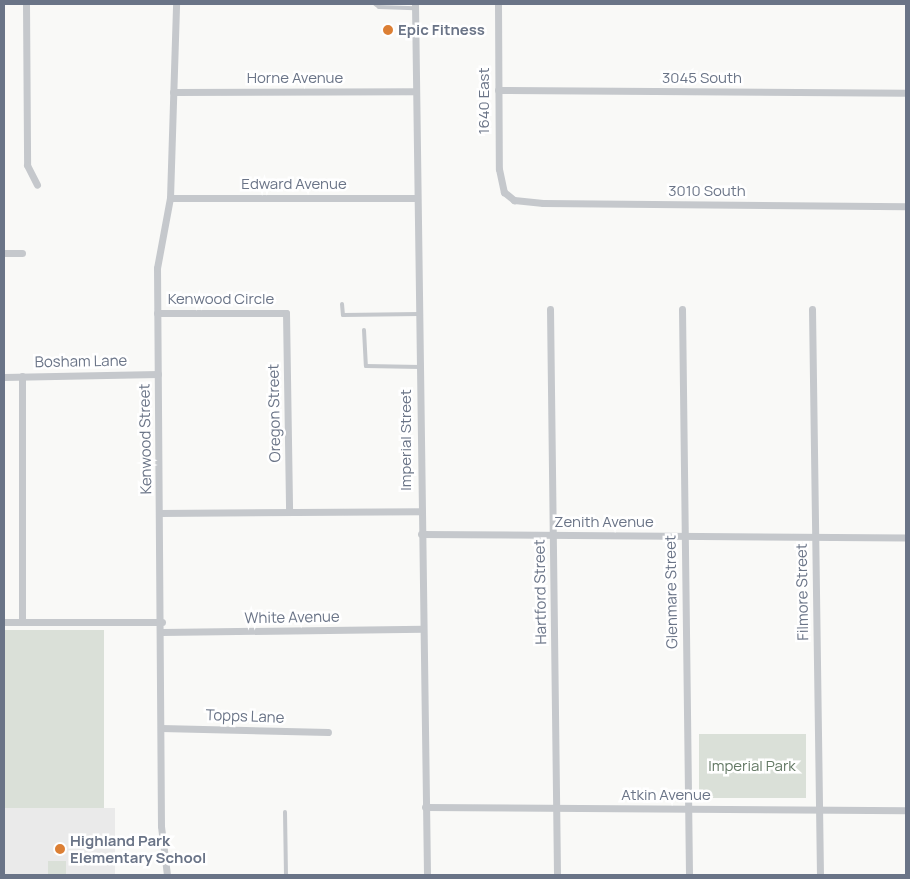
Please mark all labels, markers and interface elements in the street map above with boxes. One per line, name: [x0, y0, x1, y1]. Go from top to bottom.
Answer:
place label: Epic Fitness: [398, 21, 485, 39]
marker: Epic Fitness: [382, 24, 394, 36]
street label: 1640 East: [475, 68, 493, 134]
street label: Horne Avenue: [247, 69, 343, 87]
street label: 3045 South: [662, 69, 742, 87]
street label: Edward Avenue: [241, 175, 347, 193]
street label: 3010 South: [668, 182, 746, 200]
street label: Kenwood Circle: [168, 290, 274, 308]
street label: Bosham Lane: [35, 351, 127, 371]
street label: Oregon Street: [264, 364, 284, 462]
street label: Kenwood Street: [135, 384, 155, 494]
street label: Imperial Street: [397, 389, 415, 491]
street label: Zenith Avenue: [554, 513, 654, 531]
street label: Glenmare Street: [661, 535, 681, 649]
street label: Hartford Street: [530, 539, 550, 645]
street label: Filmore Street: [792, 543, 812, 641]
street label: White Avenue: [244, 607, 340, 627]
street label: Topps Lane: [205, 706, 285, 726]
park label: Imperial Park: [708, 757, 796, 775]
street label: Atkin Avenue: [621, 786, 711, 804]
place label: Highland Park Elementary School: [70, 831, 206, 866]
marker: Highland Park Elementary School: [54, 843, 66, 855]

